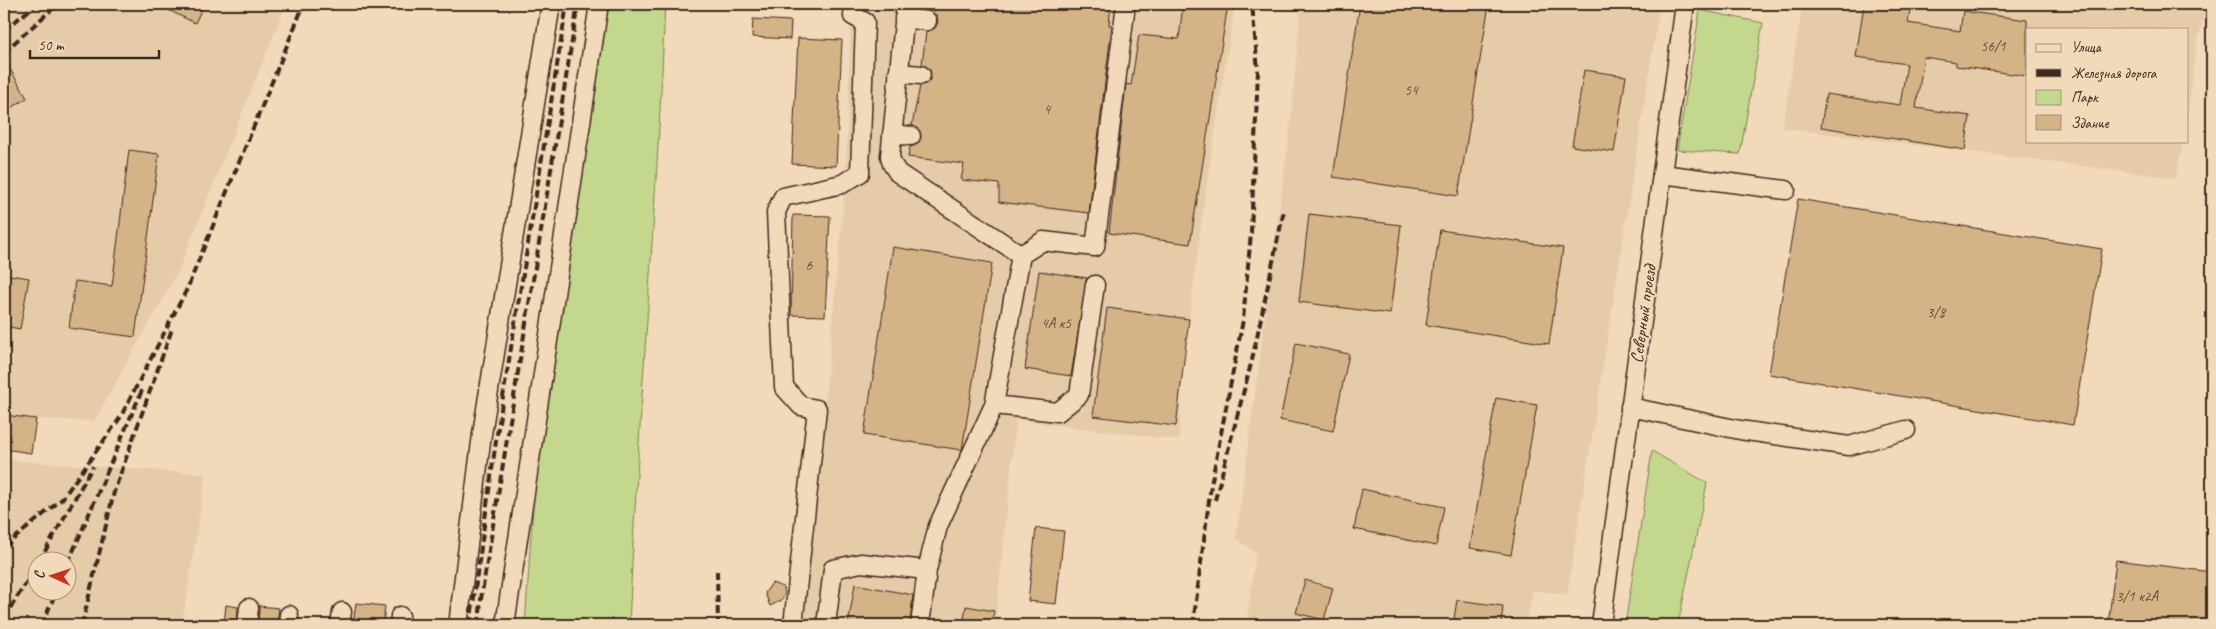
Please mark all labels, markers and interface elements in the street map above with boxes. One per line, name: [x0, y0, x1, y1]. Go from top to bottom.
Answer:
scale bar: [30, 28, 159, 60]
legend: [2026, 28, 2188, 142]
text: 50 m: [38, 36, 65, 55]
house number: 56/1: [1980, 37, 2007, 56]
text: Улица: [2071, 38, 2102, 57]
text: Железная дорога: [2071, 64, 2158, 83]
house number: 54: [1404, 81, 1419, 100]
text: Парк: [2071, 88, 2099, 107]
house number: 4: [1044, 100, 1052, 119]
text: Здание: [2071, 114, 2110, 133]
house number: 6: [806, 256, 814, 275]
street label: Северный проезд: [1625, 262, 1661, 364]
house number: 3/8: [1927, 303, 1946, 322]
house number: 4А к5: [1041, 314, 1072, 333]
north arrow: [28, 552, 78, 602]
text: С: [31, 569, 48, 579]
house number: 3/1 к2А: [2116, 587, 2159, 606]

